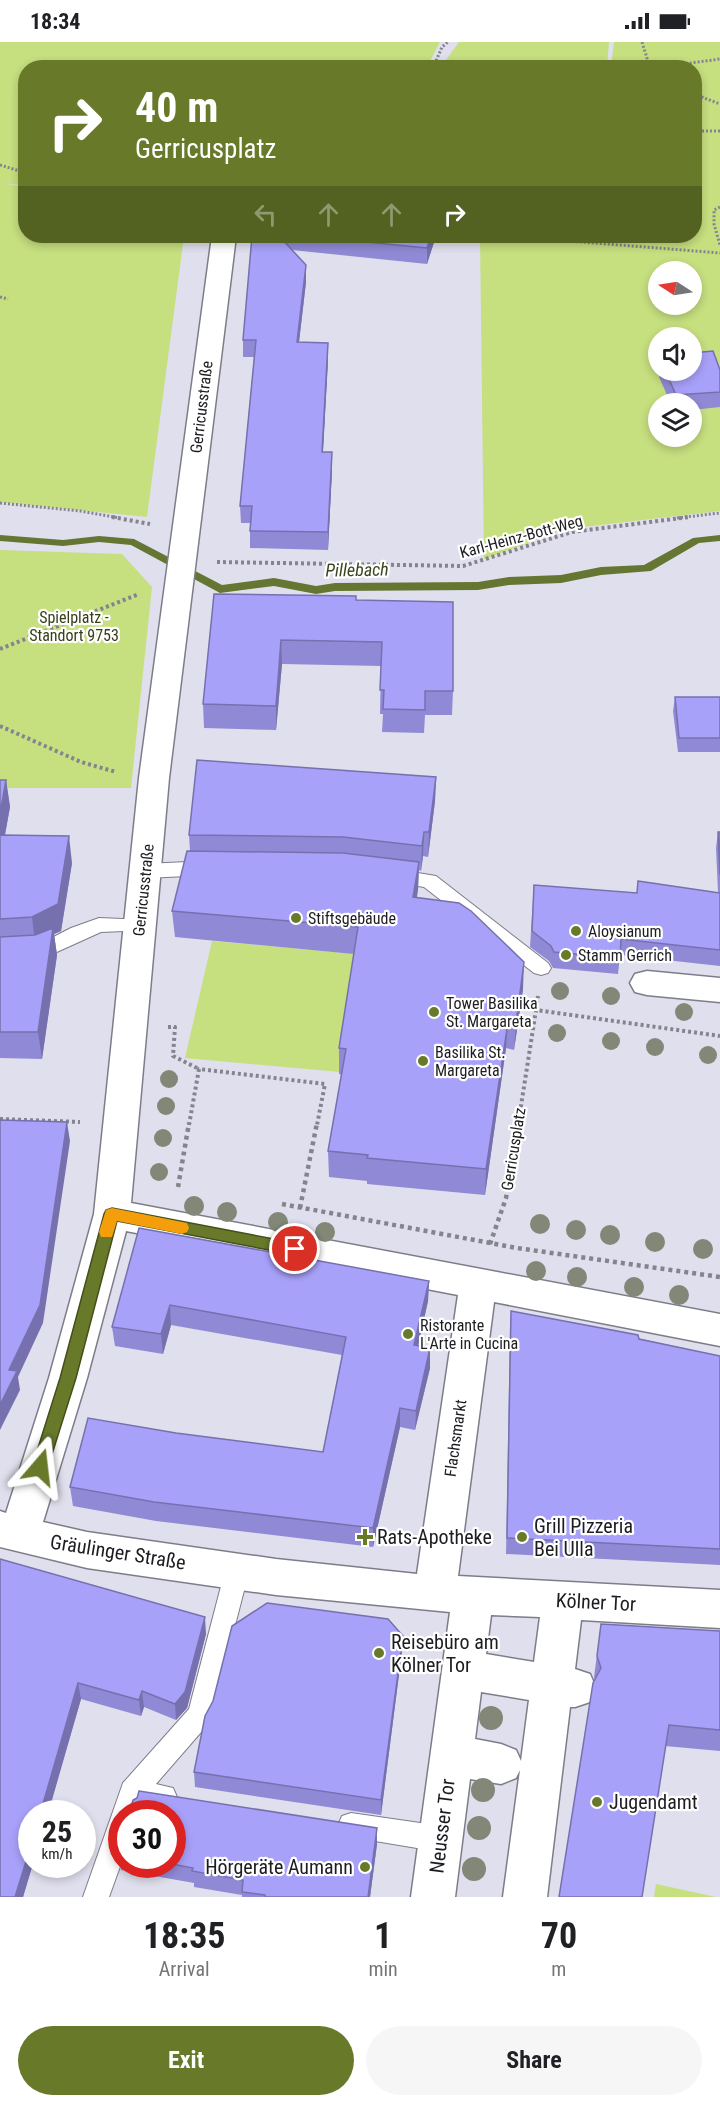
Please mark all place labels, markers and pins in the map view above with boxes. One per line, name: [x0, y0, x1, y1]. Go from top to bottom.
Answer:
place label: Stiftsgebäude: [308, 909, 396, 928]
marker: Stiftsgebäude: [289, 911, 303, 925]
place label: Aloysianum: [588, 922, 662, 941]
marker: Aloysianum: [569, 924, 583, 938]
place label: Stamm Gerrich: [578, 946, 672, 965]
marker: Stamm Gerrich: [559, 948, 573, 962]
place label: Tower Basilika St. Margareta: [446, 994, 538, 1031]
marker: Tower Basilika St. Margareta: [427, 1005, 441, 1019]
place label: Basilika St. Margareta: [435, 1043, 506, 1080]
marker: Basilika St. Margareta: [416, 1054, 430, 1068]
pin: [269, 1223, 320, 1274]
place label: Ristorante L'Arte in Cucina: [420, 1316, 518, 1353]
marker: Ristorante L'Arte in Cucina: [401, 1327, 415, 1341]
place label: Grill Pizzeria Bei Ulla: [534, 1514, 633, 1561]
place label: Rats-Apotheke: [377, 1525, 492, 1549]
marker: Rats-Apotheke: [358, 1530, 372, 1544]
marker: Grill Pizzeria Bei Ulla: [515, 1530, 529, 1544]
place label: Reisebüro am Kölner Tor: [391, 1630, 499, 1677]
marker: Reisebüro am Kölner Tor: [372, 1646, 386, 1660]
place label: Jugendamt: [609, 1790, 698, 1814]
marker: Jugendamt: [590, 1795, 604, 1809]
place label: Hörgeräte Aumann: [205, 1855, 353, 1879]
marker: Hörgeräte Aumann: [358, 1860, 372, 1874]

